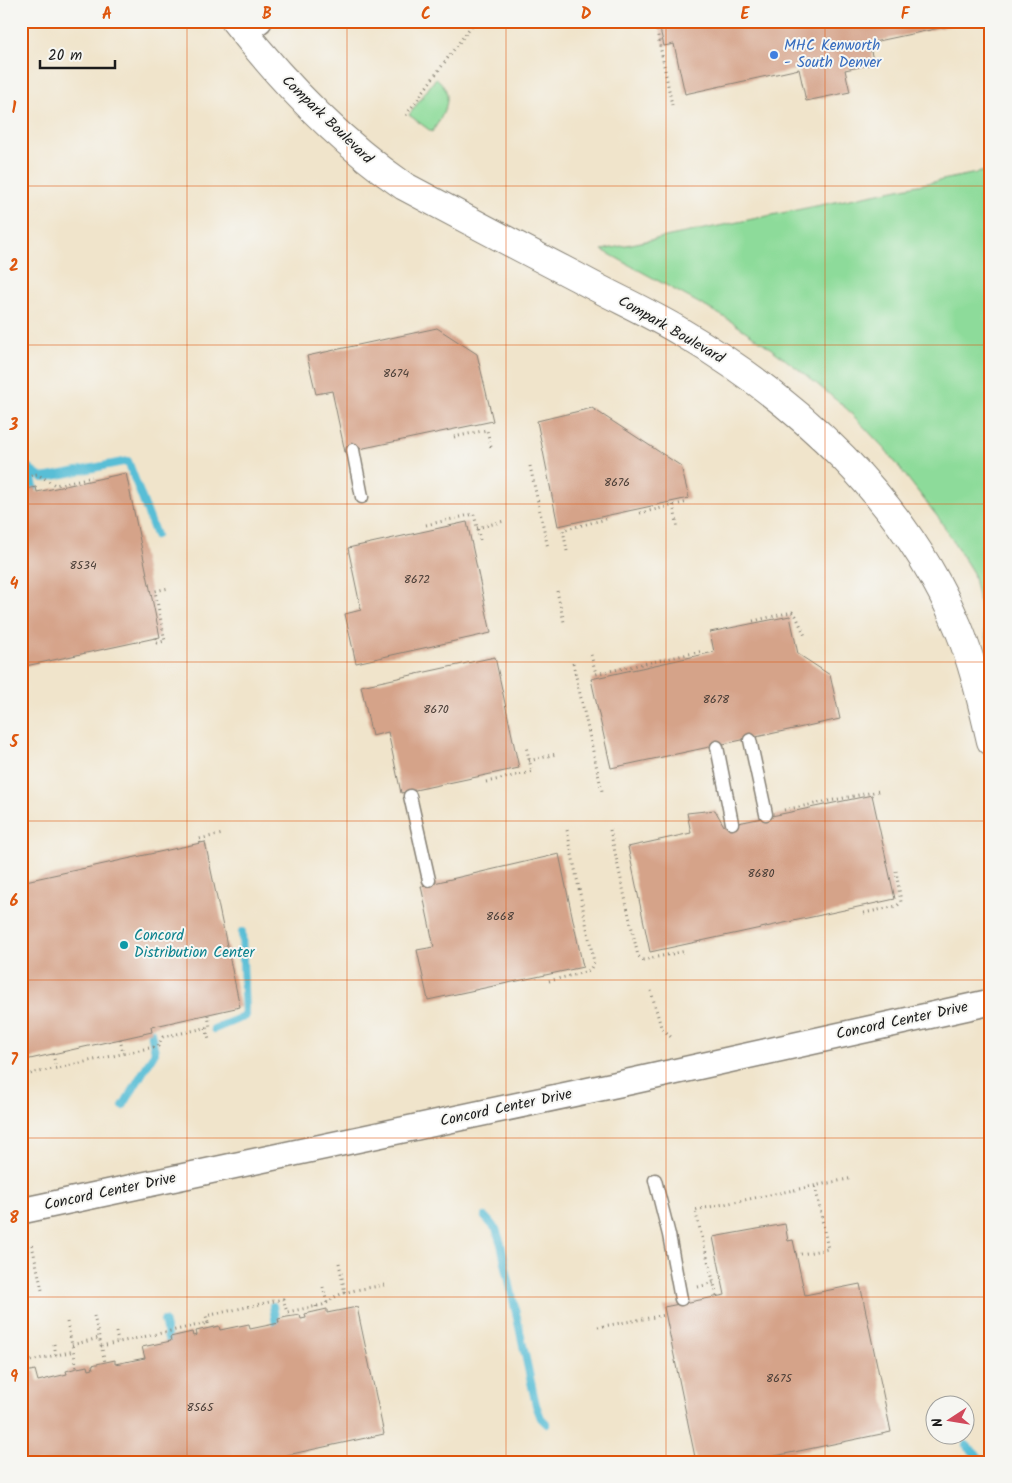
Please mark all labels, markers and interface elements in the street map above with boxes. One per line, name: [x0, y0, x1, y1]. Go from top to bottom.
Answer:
text: A: [102, 2, 112, 27]
text: B: [262, 2, 272, 27]
text: C: [421, 2, 431, 27]
text: D: [581, 2, 592, 27]
text: E: [741, 2, 751, 27]
text: F: [901, 2, 911, 27]
place label: MHC Kenworth - South Denver: [784, 34, 882, 75]
scale bar: [40, 38, 115, 70]
text: 20 m: [48, 44, 82, 68]
marker: MHC Kenworth - South Denver: [768, 49, 780, 61]
street label: Compark Boulevard: [276, 70, 379, 171]
text: 1: [12, 96, 17, 121]
text: 2: [9, 254, 19, 279]
street label: Compark Boulevard: [613, 290, 729, 371]
house number: 8674: [383, 364, 409, 383]
text: 3: [9, 413, 19, 438]
house number: 8676: [604, 473, 630, 492]
house number: 8534: [69, 556, 97, 575]
house number: 8672: [404, 570, 430, 589]
text: 4: [10, 572, 19, 597]
house number: 8678: [703, 690, 730, 709]
house number: 8670: [423, 700, 449, 719]
text: 5: [9, 730, 20, 755]
house number: 8680: [747, 864, 775, 883]
text: 6: [10, 889, 19, 914]
house number: 8668: [486, 907, 515, 926]
place label: Concord Distribution Center: [134, 924, 256, 965]
marker: Concord Distribution Center: [118, 939, 130, 951]
street label: Concord Center Drive: [834, 995, 970, 1047]
text: 7: [10, 1048, 18, 1073]
street label: Concord Center Drive: [438, 1082, 574, 1134]
street label: Concord Center Drive: [42, 1166, 178, 1218]
text: 8: [9, 1206, 19, 1231]
text: 9: [10, 1365, 18, 1390]
house number: 8675: [766, 1369, 793, 1388]
north arrow: [924, 1396, 974, 1446]
house number: 8565: [187, 1398, 215, 1417]
text: N: [927, 1416, 950, 1429]

